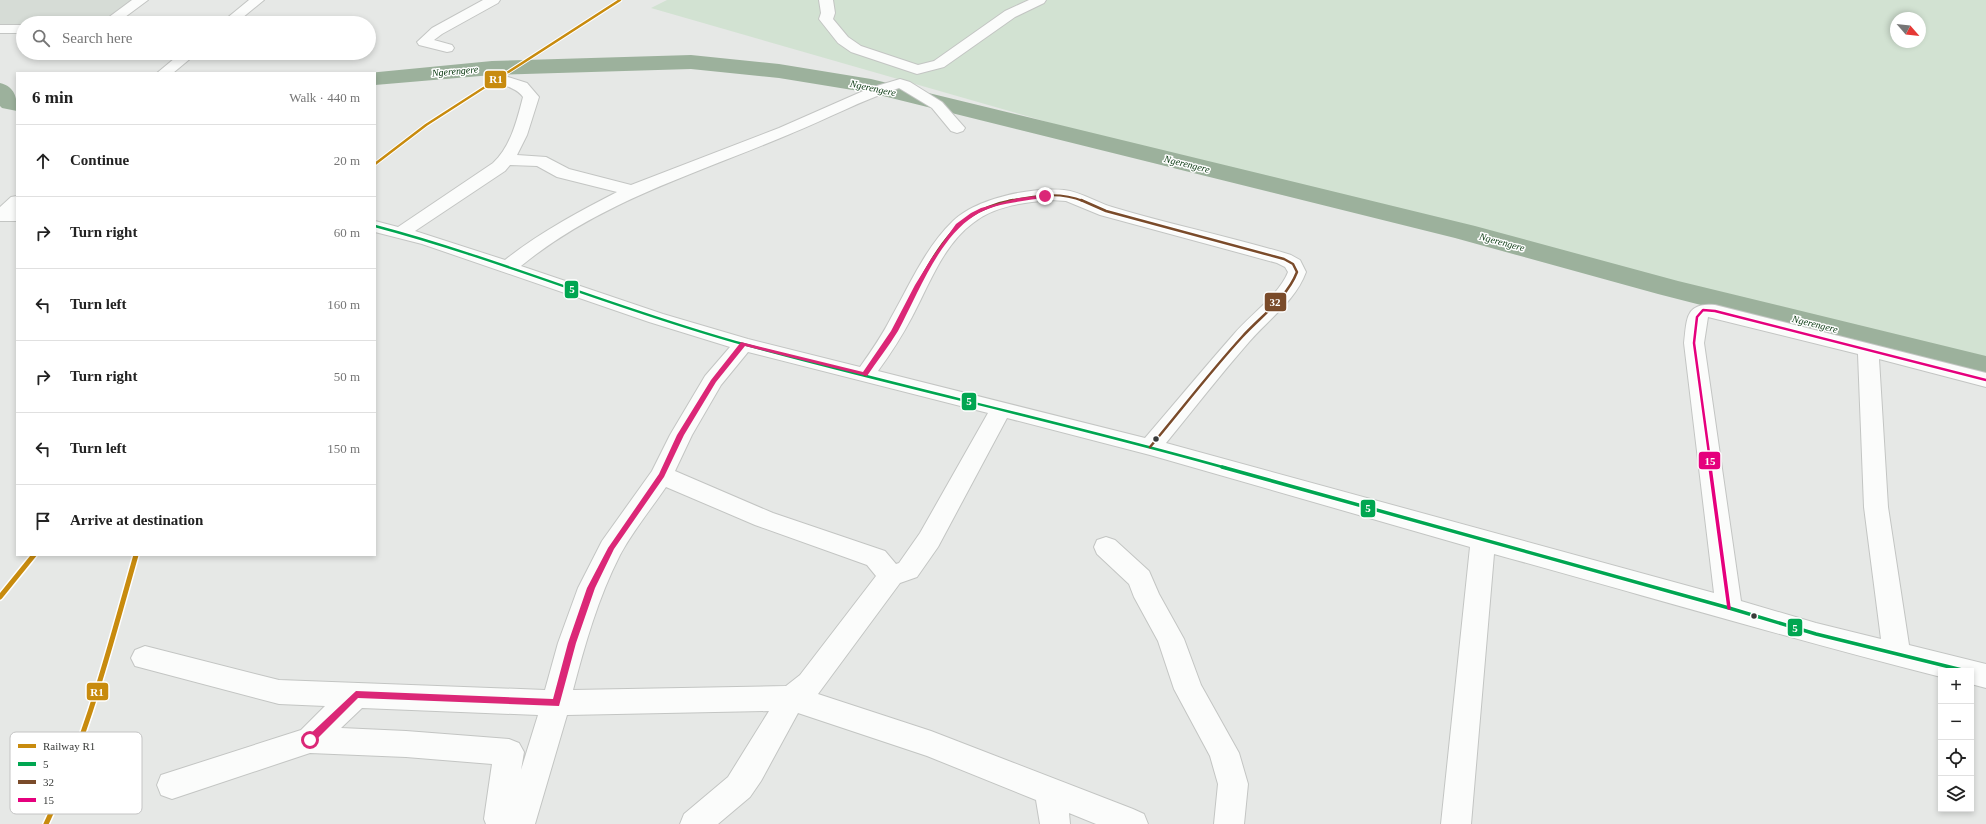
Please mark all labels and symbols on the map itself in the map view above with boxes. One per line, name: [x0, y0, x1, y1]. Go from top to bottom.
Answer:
north arrow: [1890, 12, 1926, 48]
water label: Ngerengere: [430, 63, 479, 79]
line badge: R1: [484, 70, 507, 89]
text: R1: [489, 73, 503, 85]
water label: Ngerengere: [848, 78, 897, 98]
water label: Ngerengere: [1162, 153, 1211, 175]
route end: [1036, 187, 1054, 205]
water label: Ngerengere: [1477, 230, 1526, 253]
line badge: 5: [564, 280, 579, 299]
text: 5: [569, 283, 575, 295]
line badge: 32: [1264, 292, 1287, 312]
text: 32: [1270, 296, 1281, 308]
water label: Ngerengere: [1790, 313, 1839, 335]
line badge: 5: [961, 392, 977, 411]
text: 5: [966, 395, 972, 407]
unlabelled marker: [1151, 434, 1161, 444]
line badge: 15: [1698, 451, 1721, 470]
text: 15: [1705, 455, 1716, 467]
line badge: 5: [1360, 499, 1376, 518]
text: 5: [1365, 502, 1371, 514]
unlabelled marker: [1749, 611, 1759, 621]
line badge: 5: [1787, 618, 1803, 637]
text: 5: [1792, 622, 1798, 634]
line badge: R1: [86, 682, 109, 701]
text: R1: [90, 686, 104, 698]
route start: [301, 731, 319, 749]
legend: [10, 732, 142, 814]
text: Railway R1: [43, 740, 95, 752]
text: 5: [43, 758, 49, 770]
text: 32: [43, 776, 54, 788]
text: 15: [43, 794, 55, 806]

